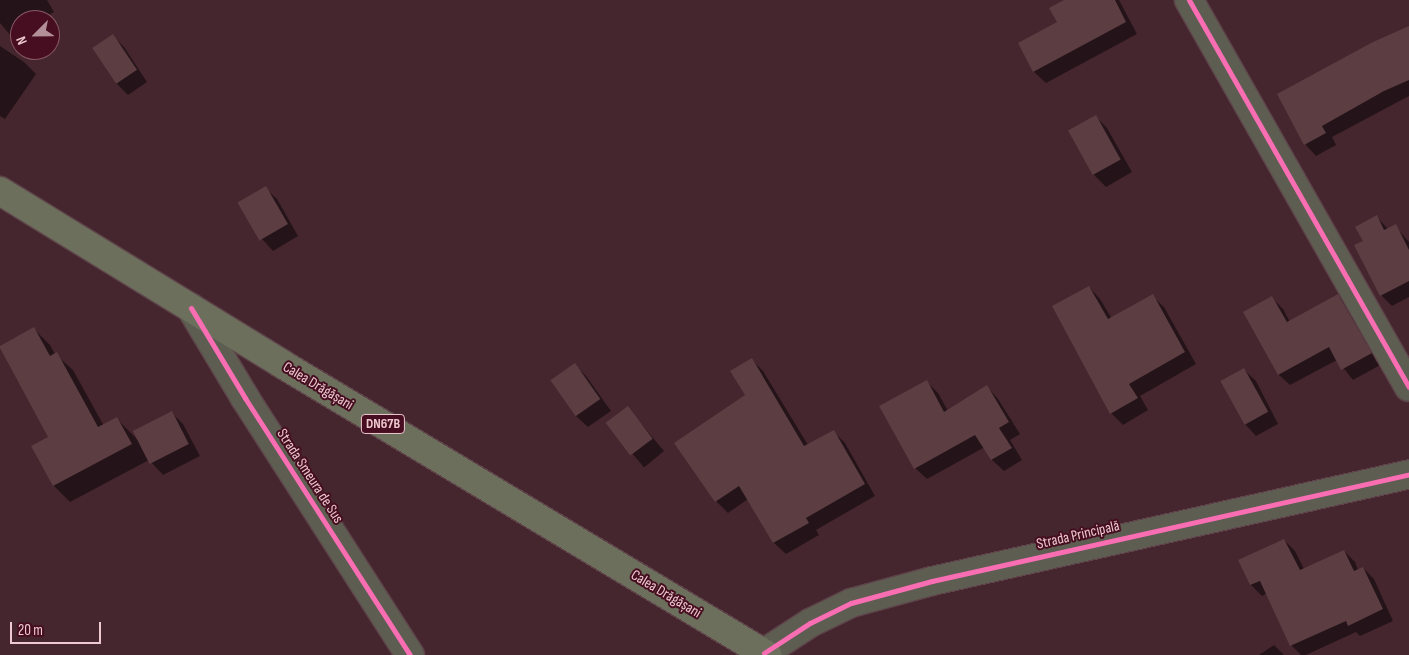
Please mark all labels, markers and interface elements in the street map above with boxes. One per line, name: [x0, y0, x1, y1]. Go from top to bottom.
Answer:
north arrow: [10, 10, 60, 60]
text: N: [12, 34, 31, 47]
street label: Calea Drăgășani: [280, 358, 356, 414]
road number: DN67B: [360, 412, 406, 436]
street label: Strada Smeura de Sus: [273, 426, 347, 526]
street label: Strada Principală: [1035, 517, 1121, 553]
street label: Calea Drăgășani: [628, 566, 704, 622]
scale bar: [12, 612, 104, 644]
text: 20 m: [18, 621, 43, 640]

